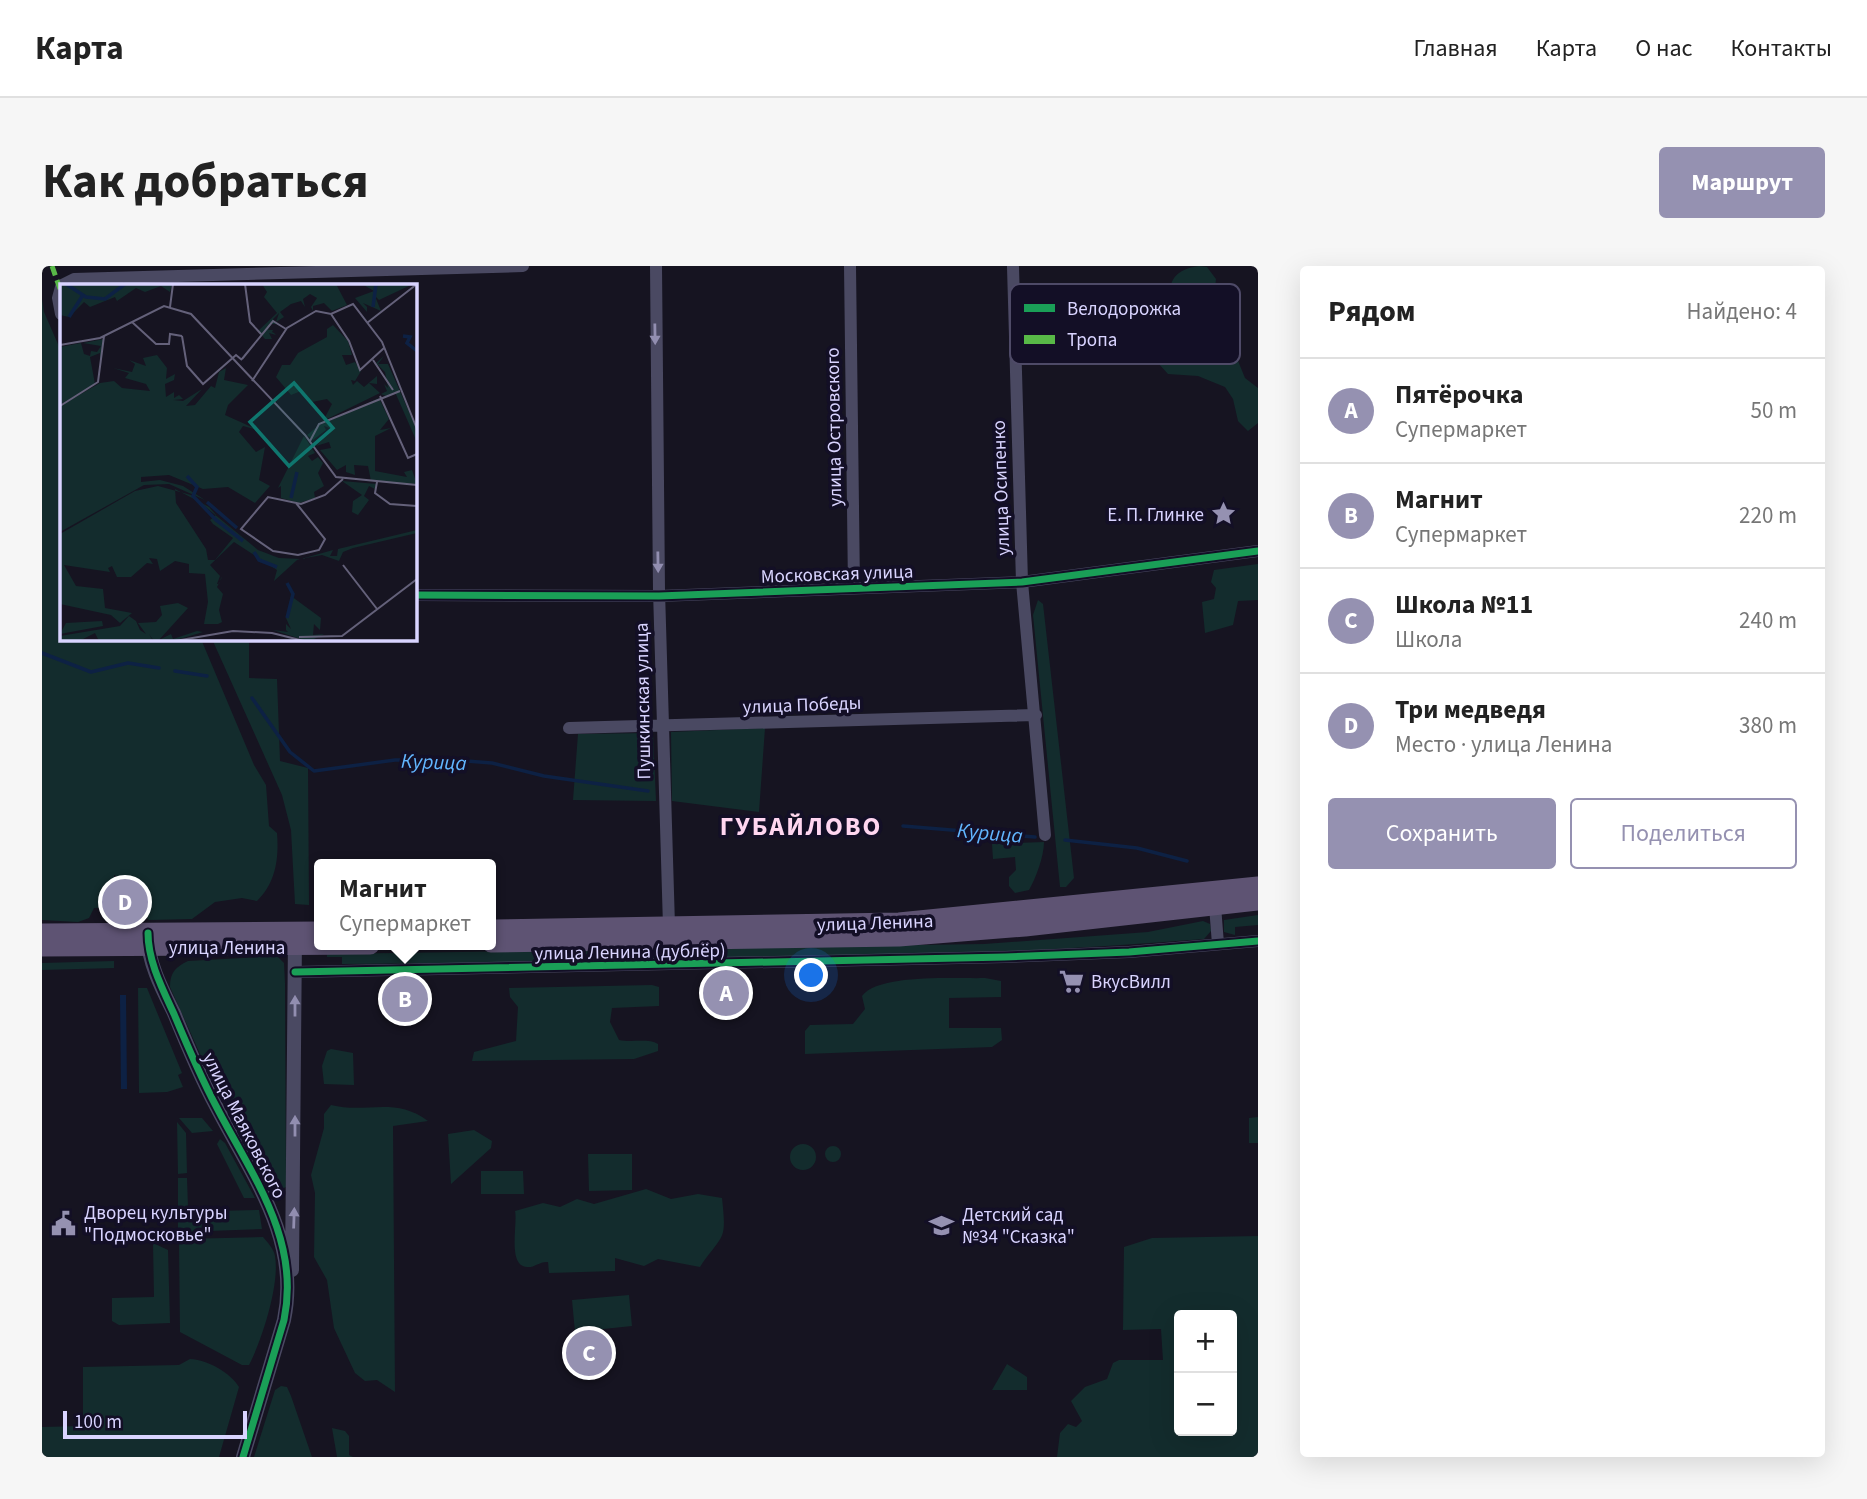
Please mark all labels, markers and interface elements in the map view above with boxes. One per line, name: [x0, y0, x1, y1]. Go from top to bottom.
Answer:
text: Карта: [35, 25, 124, 72]
text: Главная: [1413, 31, 1498, 66]
text: Карта: [1536, 31, 1597, 66]
text: О нас: [1635, 31, 1692, 66]
text: Контакты: [1730, 31, 1832, 66]
text: Как добраться: [42, 147, 369, 217]
button: Маршрут: [1659, 147, 1825, 218]
inset map: [60, 284, 416, 640]
legend: [1010, 284, 1240, 364]
text: Рядом: [1328, 290, 1416, 333]
text: Найдено: 4: [1687, 295, 1797, 328]
text: Велодорожка: [1067, 296, 1181, 323]
one-way arrow: [649, 323, 661, 345]
text: Тропа: [1067, 327, 1117, 354]
street label: улица Островского: [820, 347, 849, 507]
text: Пятёрочка: [1395, 376, 1524, 413]
text: A: [1344, 394, 1358, 427]
text: 50 m: [1750, 394, 1797, 427]
text: Супермаркет: [1395, 413, 1527, 446]
street label: улица Осипенко: [986, 420, 1017, 556]
text: Магнит: [1395, 481, 1483, 518]
text: B: [1344, 499, 1358, 532]
text: 220 m: [1739, 499, 1797, 532]
place icon: Е. П. Глинке: [1210, 500, 1238, 528]
place label: Е. П. Глинке: [1107, 502, 1204, 529]
text: Супермаркет: [1395, 518, 1527, 551]
one-way arrow: [652, 551, 664, 573]
street label: Московская улица: [760, 558, 914, 591]
text: Школа №11: [1395, 586, 1533, 623]
text: C: [1344, 604, 1358, 637]
text: 240 m: [1739, 604, 1797, 637]
street label: Пушкинская улица: [629, 622, 658, 780]
text: Школа: [1395, 623, 1462, 656]
street label: улица Победы: [742, 690, 862, 721]
text: Три медведя: [1395, 691, 1546, 728]
text: D: [1344, 709, 1358, 742]
text: 380 m: [1739, 709, 1797, 742]
text: Место · улица Ленина: [1395, 728, 1612, 761]
water label: Курица: [401, 746, 467, 778]
button: Сохранить: [1328, 798, 1556, 869]
button: Поделиться: [1570, 798, 1797, 869]
district label: ГУБАЙЛОВО: [720, 808, 882, 845]
water label: Курица: [956, 815, 1024, 851]
popup: [314, 859, 496, 950]
text: Магнит: [339, 870, 427, 907]
pin: D: [102, 876, 148, 928]
text: Супермаркет: [339, 907, 471, 940]
street label: улица Ленина: [816, 908, 934, 939]
street label: улица Ленина: [169, 935, 285, 962]
street label: улица Ленина (дублёр): [534, 937, 726, 968]
your location: [794, 958, 828, 992]
pin: A: [703, 967, 749, 1019]
supermarket icon: ВкусВилл: [1057, 967, 1085, 995]
place label: ВкусВилл: [1091, 969, 1171, 996]
pin: B: [382, 973, 428, 1025]
one-way arrow: [289, 994, 301, 1016]
street label: улица Маяковского: [195, 1048, 292, 1204]
one-way arrow: [289, 1115, 301, 1137]
place label: Дворец культуры "Подмосковье": [84, 1200, 227, 1249]
place label: Детский сад №34 "Сказка": [962, 1202, 1075, 1251]
one-way arrow: [289, 1207, 300, 1229]
public building icon: Дворец культуры "Подмосковье": [50, 1209, 78, 1237]
school or university icon: Детский сад №34 "Сказка": [928, 1211, 956, 1239]
map controls: [1174, 1310, 1237, 1436]
button: +: [1174, 1310, 1237, 1373]
pin: C: [566, 1327, 612, 1379]
button: −: [1174, 1373, 1237, 1436]
scale bar: [63, 1408, 247, 1440]
text: 100 m: [74, 1409, 122, 1436]

